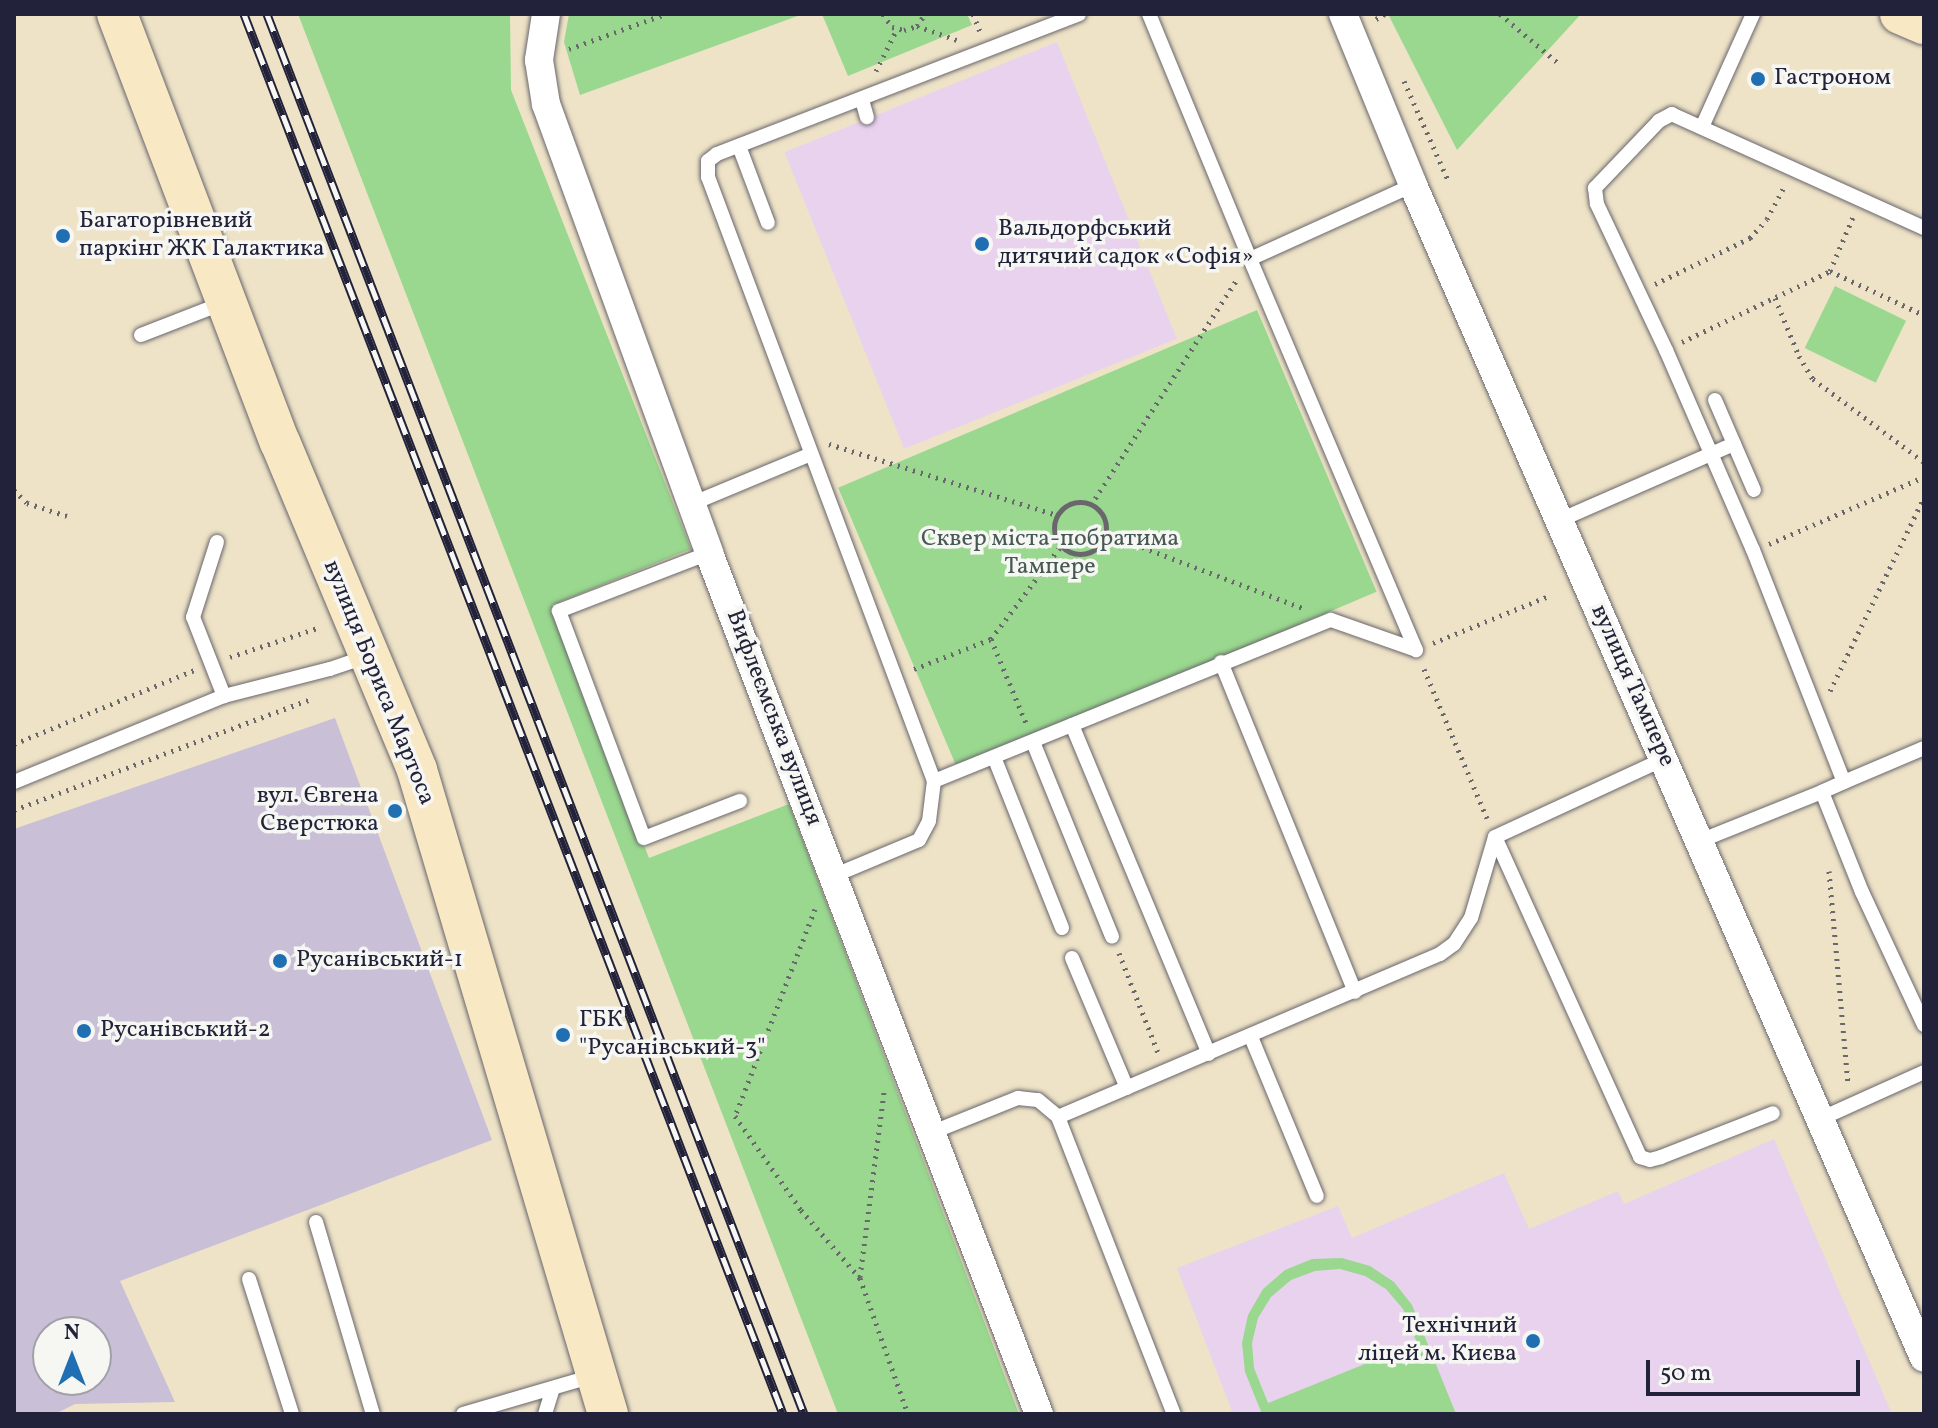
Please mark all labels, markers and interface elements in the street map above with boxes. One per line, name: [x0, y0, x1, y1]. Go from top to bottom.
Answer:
place label: Гастроном: [1774, 65, 1891, 93]
marker: Гастроном: [1749, 70, 1767, 88]
place label: Багаторівневий паркінг ЖК Галактика: [79, 208, 325, 264]
place label: Вальдорфський дитячий садок «Софія»: [998, 216, 1254, 272]
marker: Багаторівневий паркінг ЖК Галактика: [54, 227, 72, 245]
marker: Вальдорфський дитячий садок «Софія»: [973, 235, 991, 253]
park label: Сквер міста-побратима Тампере: [921, 526, 1179, 582]
street label: вулиця Бориса Мартоса: [316, 556, 440, 810]
street label: вулиця Тампере: [1583, 600, 1681, 772]
street label: Вифлеємська вулиця: [719, 606, 827, 830]
place label: вул. Євгена Сверстюка: [257, 783, 379, 839]
marker: вул. Євгена Сверстюка: [386, 802, 404, 820]
place label: Русанівський-1: [296, 947, 463, 975]
marker: Русанівський-1: [271, 952, 289, 970]
place label: ГБК "Русанівський-3": [579, 1007, 766, 1063]
place label: Русанівський-2: [100, 1017, 271, 1045]
marker: Русанівський-2: [75, 1022, 93, 1040]
marker: ГБК "Русанівський-3": [554, 1026, 572, 1044]
place label: Технічний ліцей м. Києва: [1358, 1313, 1517, 1369]
north arrow: [32, 1316, 112, 1396]
text: N: [64, 1318, 80, 1349]
marker: Технічний ліцей м. Києва: [1524, 1332, 1542, 1350]
scale bar: [1650, 1344, 1864, 1394]
text: 50 m: [1660, 1357, 1712, 1391]

